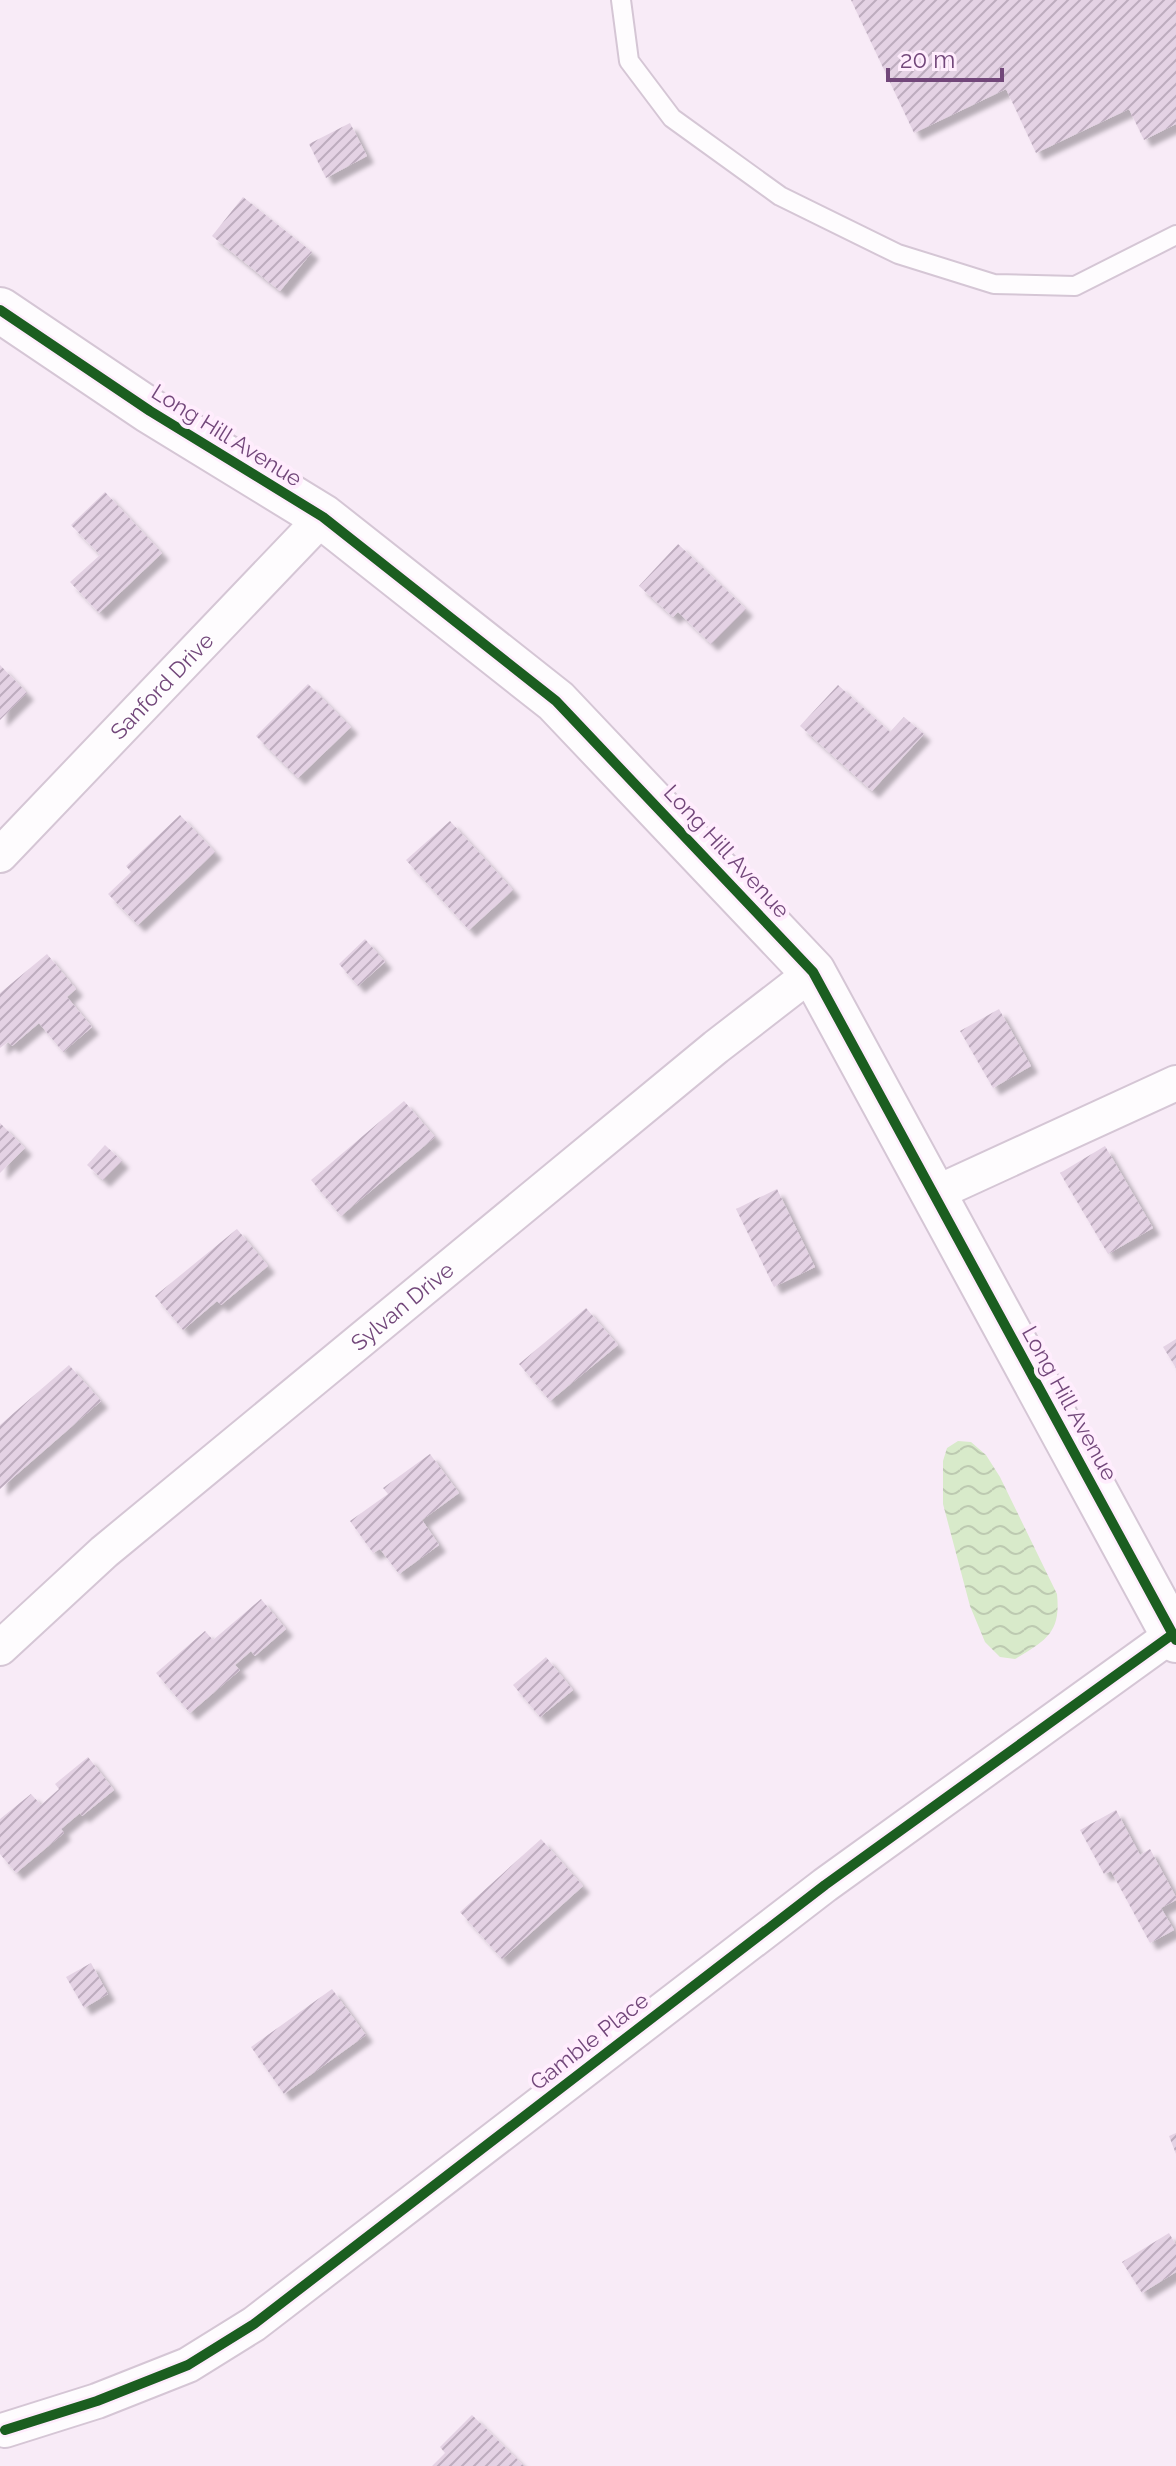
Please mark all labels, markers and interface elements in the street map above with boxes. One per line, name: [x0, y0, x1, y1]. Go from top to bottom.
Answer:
scale bar: [888, 32, 1002, 82]
text: 20 m: [900, 45, 955, 74]
street label: Long Hill Avenue: [147, 378, 307, 492]
street label: Sanford Drive: [105, 627, 219, 744]
street label: Long Hill Avenue: [659, 779, 795, 923]
street label: Sylvan Drive: [346, 1256, 459, 1356]
street label: Long Hill Avenue: [1017, 1321, 1123, 1485]
street label: Gamble Place: [525, 1987, 653, 2095]

